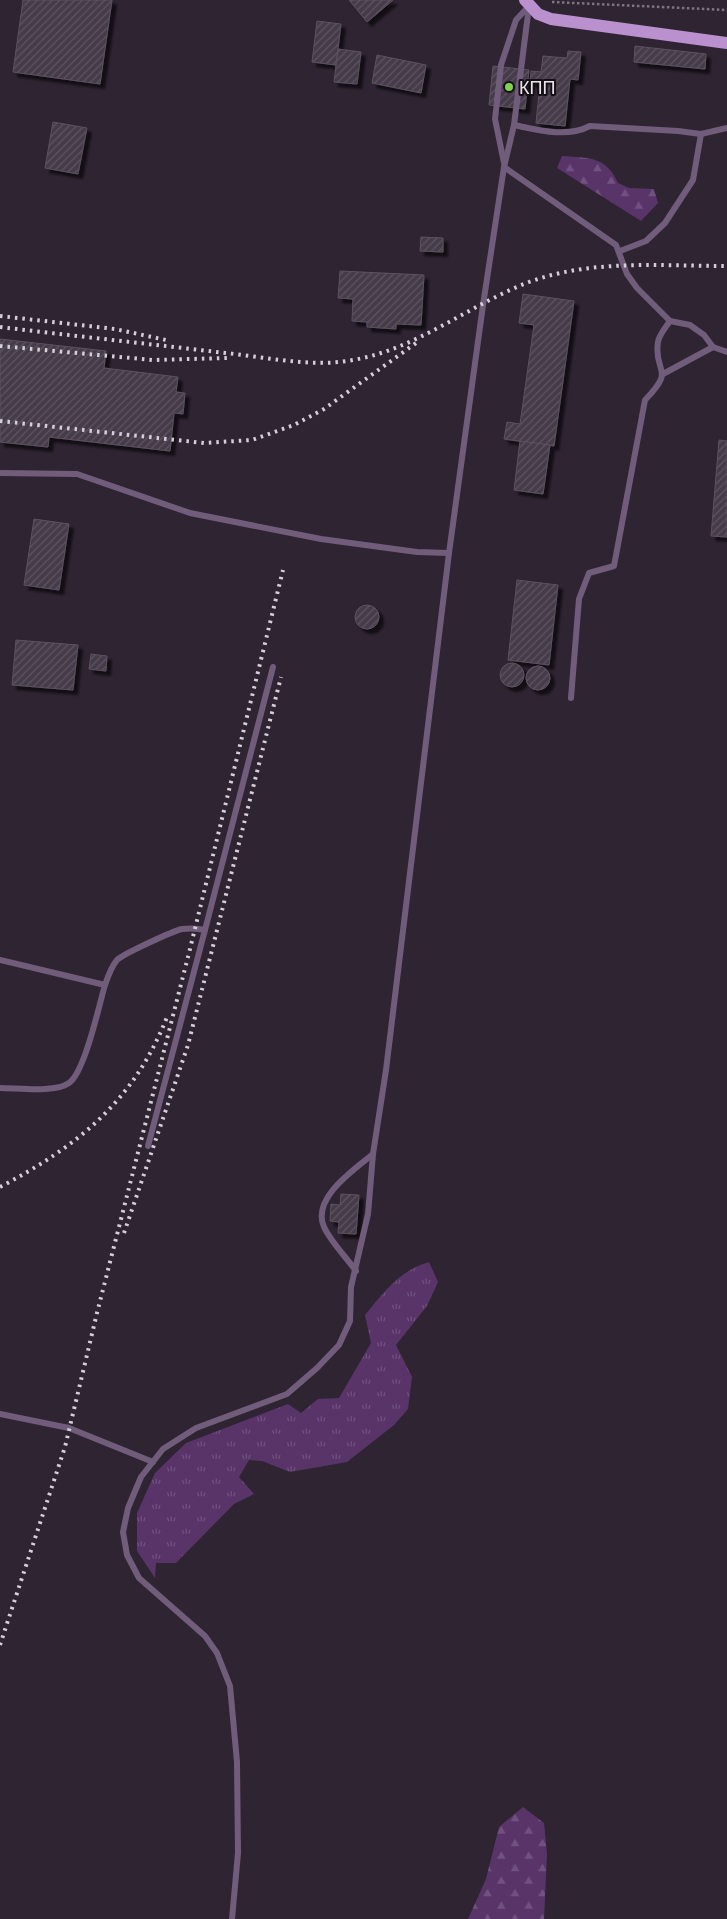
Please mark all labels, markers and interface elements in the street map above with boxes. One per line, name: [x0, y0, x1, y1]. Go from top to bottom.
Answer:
place label: КПП: [519, 77, 555, 98]
marker: КПП: [503, 81, 515, 93]

